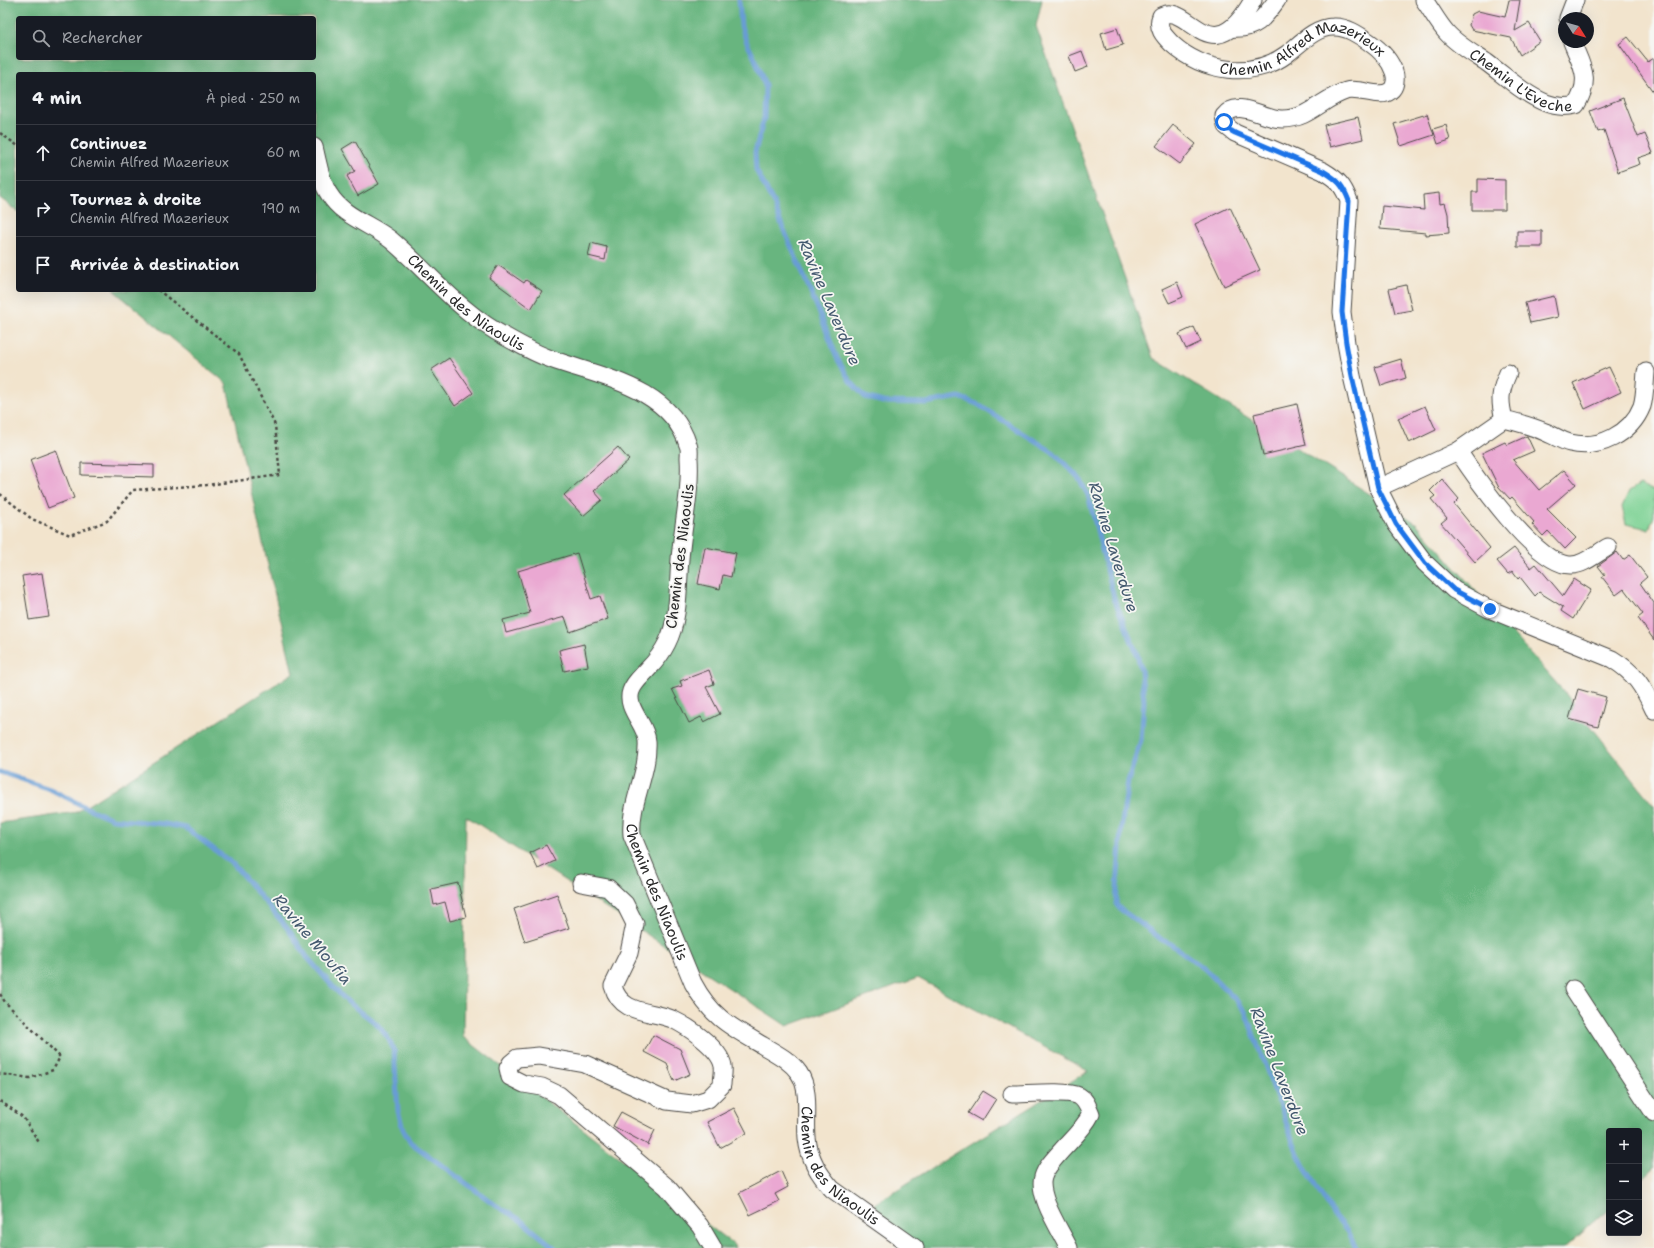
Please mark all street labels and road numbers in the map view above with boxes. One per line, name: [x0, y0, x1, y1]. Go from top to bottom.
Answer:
street label: Chemin L'Eveche: [1466, 44, 1573, 116]
street label: Chemin Alfred Mazerieux: [1208, 52, 1392, 76]
street label: Chemin des Niaoulis: [403, 250, 529, 356]
street label: Chemin des Niaoulis: [661, 482, 699, 630]
street label: Chemin des Niaoulis: [622, 823, 693, 963]
street label: Chemin des Niaoulis: [796, 1106, 884, 1230]

